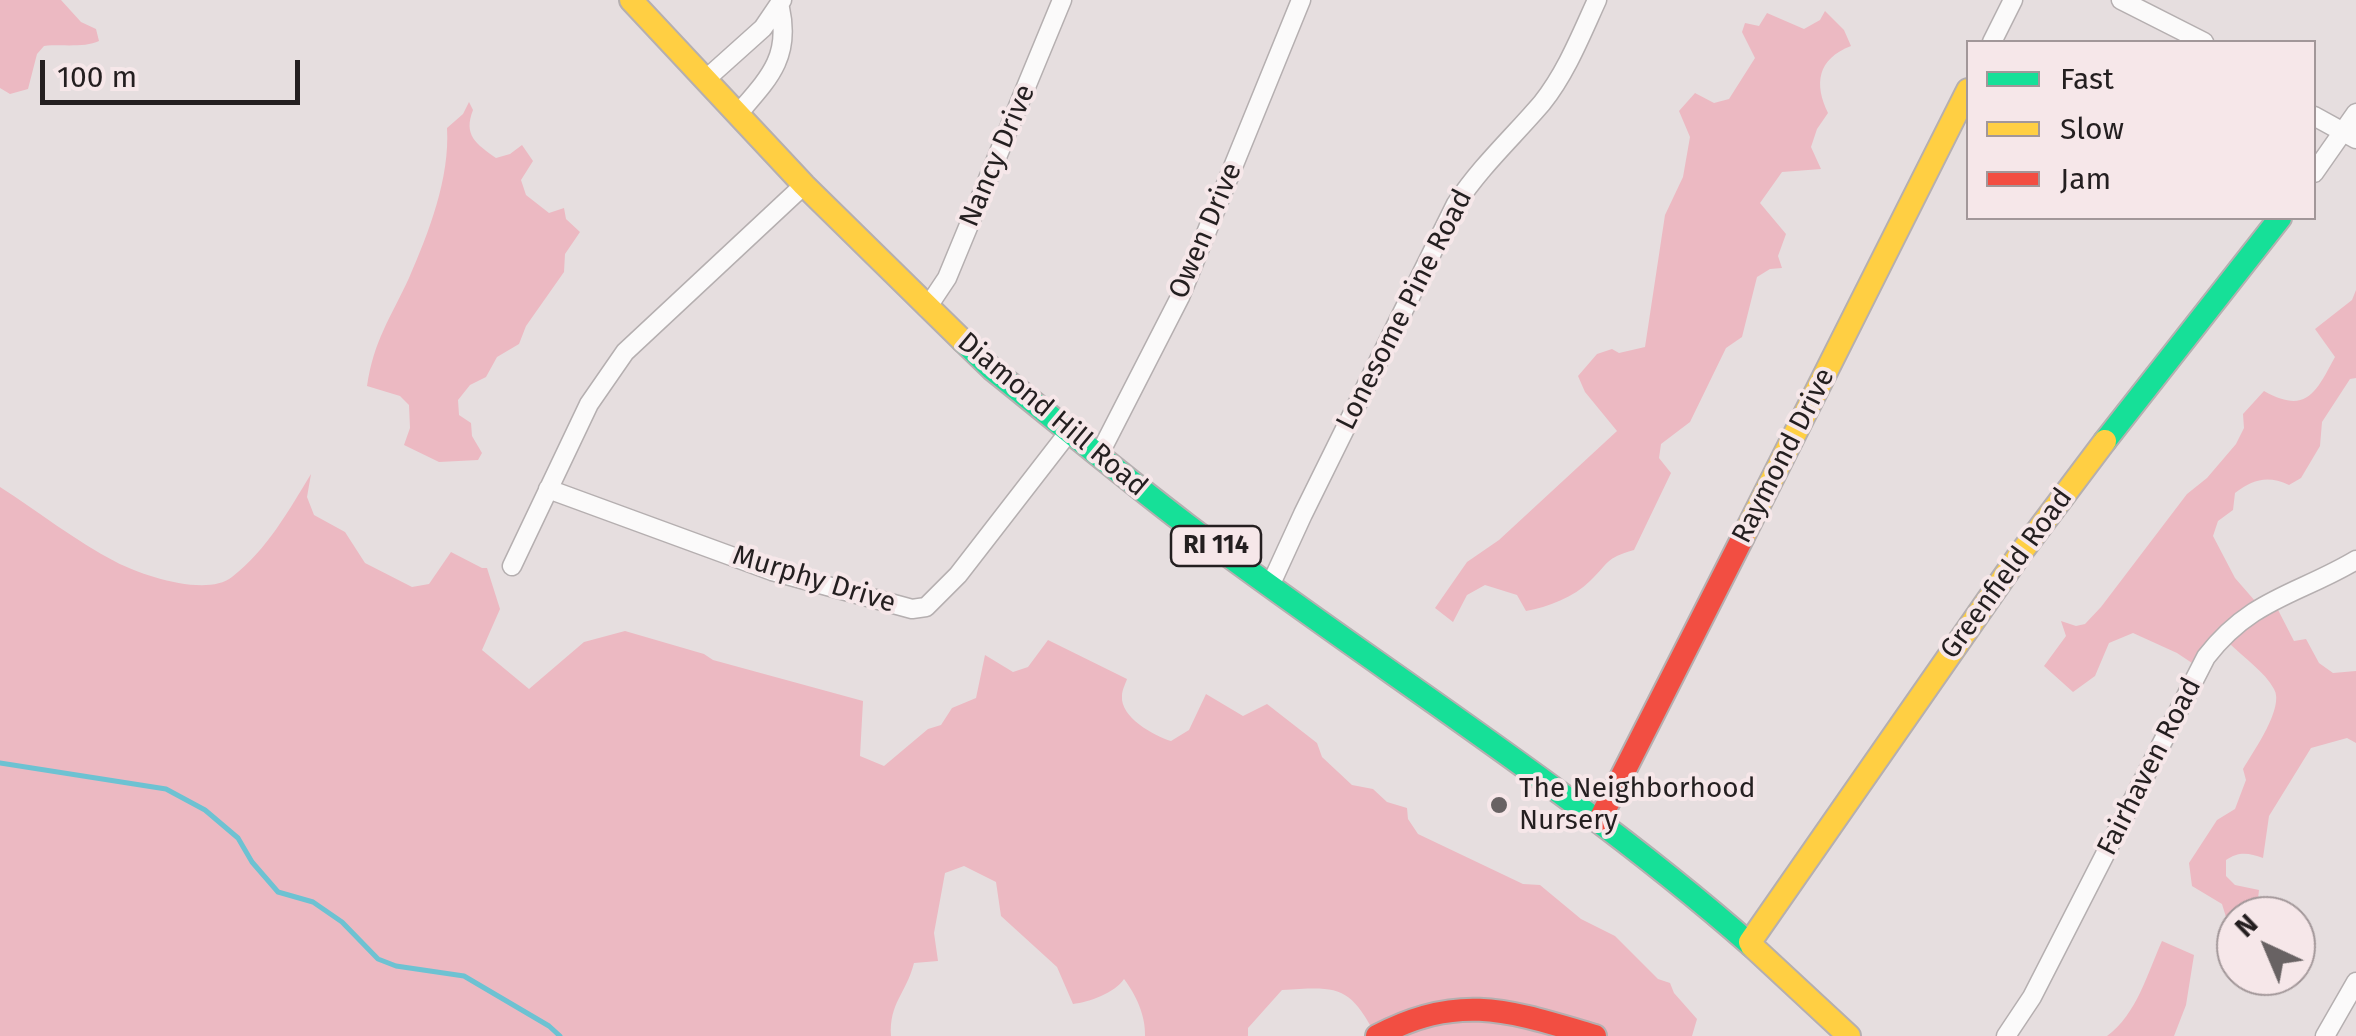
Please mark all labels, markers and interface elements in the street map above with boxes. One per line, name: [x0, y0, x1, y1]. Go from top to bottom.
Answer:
scale bar: [45, 40, 305, 102]
legend: [1966, 40, 2316, 220]
text: 100 m: [57, 59, 137, 95]
text: Fast: [2060, 61, 2114, 97]
street label: Nancy Drive: [953, 80, 1043, 232]
text: Slow: [2060, 111, 2124, 147]
street label: Owen Drive: [1162, 158, 1250, 304]
text: Jam: [2060, 161, 2111, 197]
street label: Lonesome Pine Road: [1330, 184, 1480, 436]
street label: Diamond Hill Road: [950, 326, 1154, 504]
street label: Raymond Drive: [1725, 363, 1843, 549]
street label: Greenfield Road: [1934, 482, 2080, 666]
road number: RI 114: [1171, 526, 1261, 566]
street label: Murphy Drive: [728, 539, 900, 621]
street label: Fairhaven Road: [2091, 673, 2209, 861]
place label: The Neighborhood Nursery: [1519, 772, 1755, 838]
marker: The Neighborhood Nursery: [1488, 794, 1510, 816]
north arrow: [2216, 896, 2316, 996]
text: N: [2228, 907, 2264, 944]

